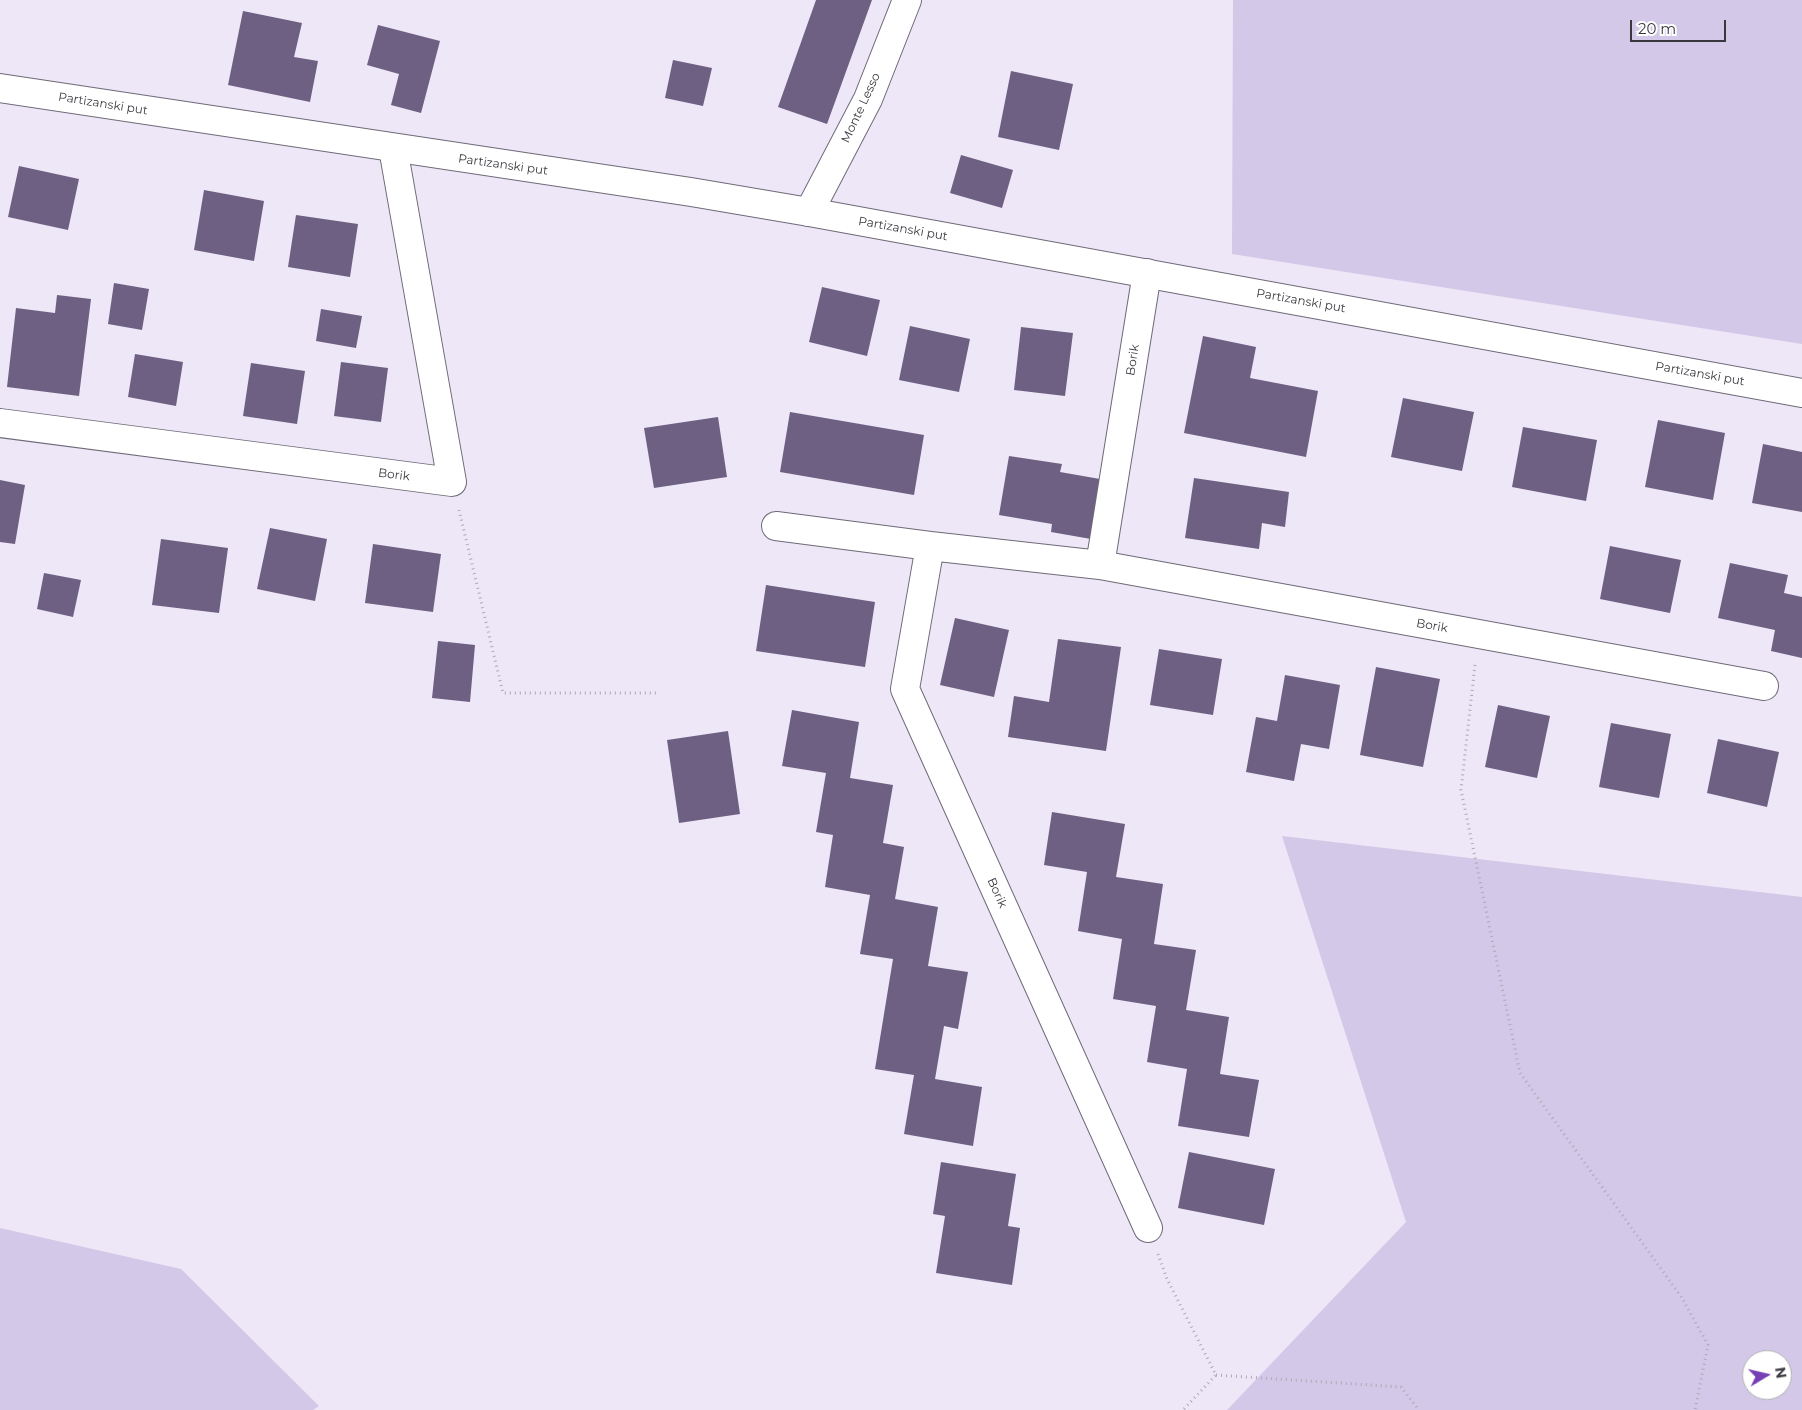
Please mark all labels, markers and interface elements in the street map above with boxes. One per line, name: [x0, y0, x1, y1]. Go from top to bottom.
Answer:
scale bar: [1632, 10, 1728, 42]
text: 20 m: [1638, 19, 1676, 38]
street label: Monte Lesso: [839, 71, 883, 145]
street label: Partizanski put: [57, 90, 149, 118]
street label: Partizanski put: [457, 152, 549, 178]
street label: Partizanski put: [857, 214, 949, 244]
street label: Partizanski put: [1255, 286, 1347, 316]
street label: Borik: [1123, 343, 1143, 377]
street label: Partizanski put: [1654, 359, 1746, 389]
street label: Borik: [377, 466, 411, 484]
street label: Borik: [1415, 616, 1449, 636]
street label: Borik: [984, 876, 1010, 910]
north arrow: [1742, 1350, 1792, 1400]
text: N: [1771, 1366, 1791, 1380]

